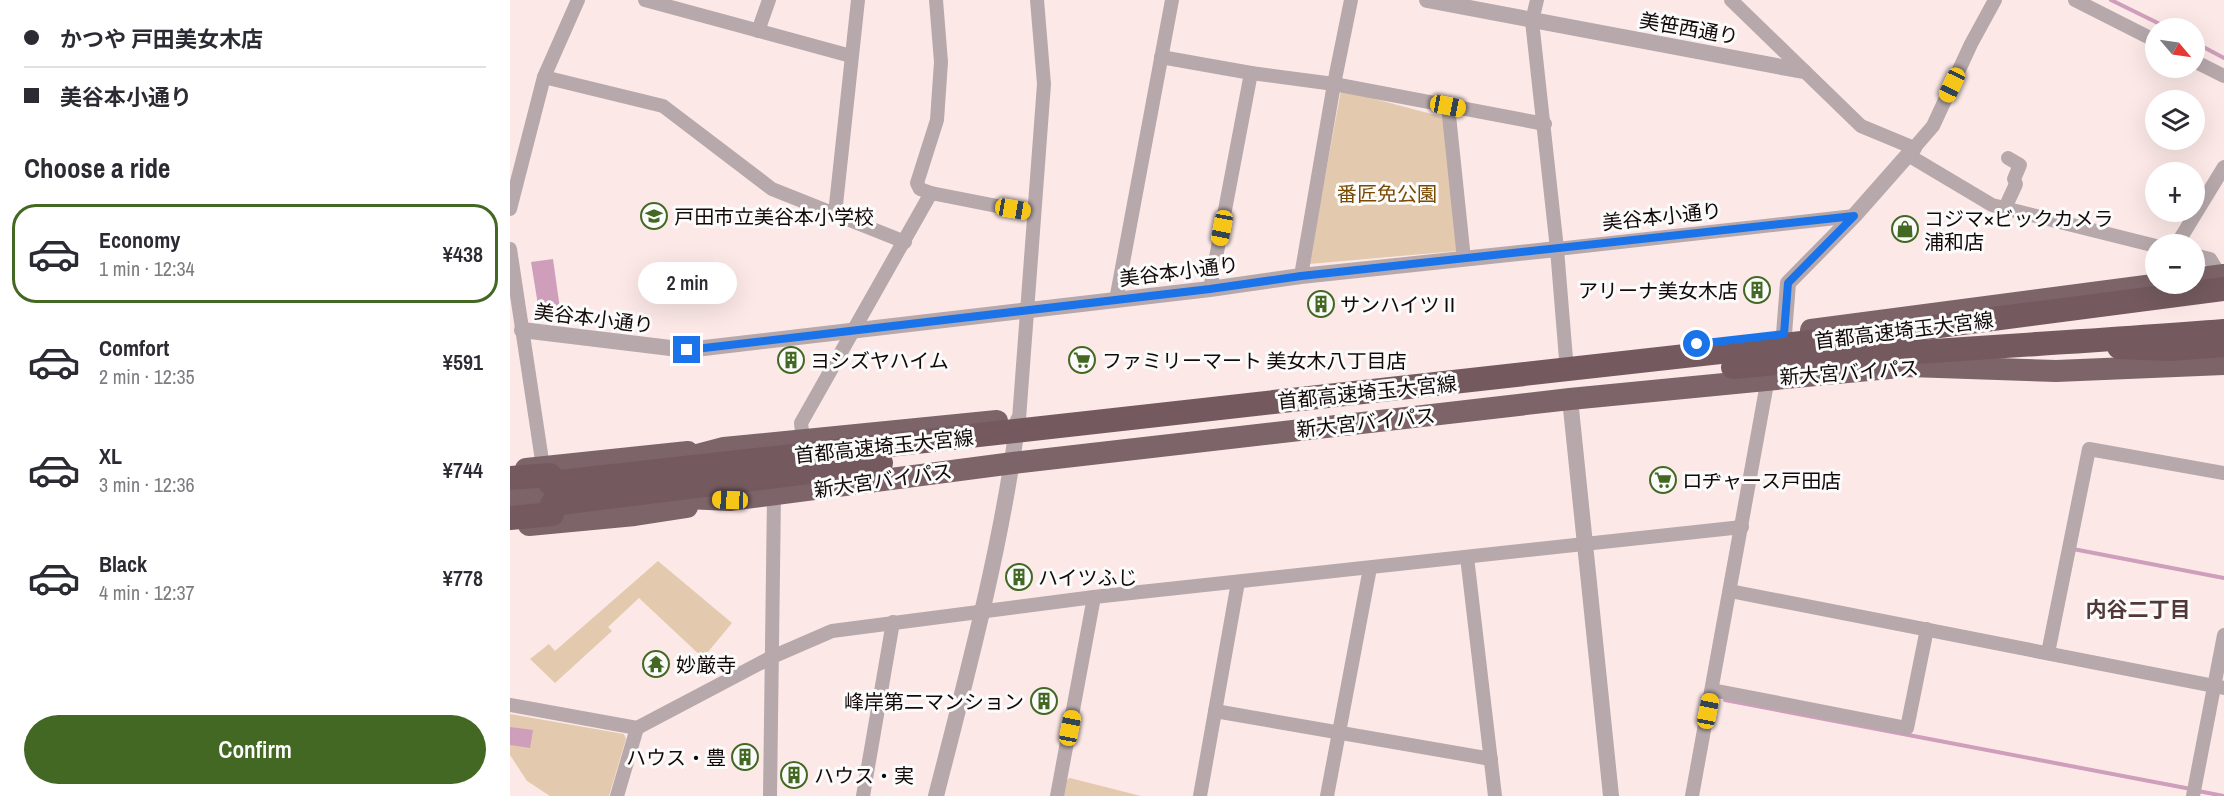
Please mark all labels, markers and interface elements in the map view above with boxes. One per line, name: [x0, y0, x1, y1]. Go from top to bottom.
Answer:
street label: 美笹西通り: [1637, 6, 1741, 50]
north arrow: [2145, 18, 2205, 78]
map controls: [2145, 18, 2205, 294]
text: かつや 戸田美女木店: [60, 24, 263, 54]
car: [1936, 65, 1968, 105]
text: 美谷本小通り: [60, 82, 192, 112]
button: layers: [2145, 90, 2205, 150]
car: [1429, 94, 1467, 118]
text: Choose a ride: [24, 150, 170, 186]
button: +: [2145, 162, 2205, 222]
park label: 番匠免公園: [1337, 180, 1437, 207]
street label: 美谷本小通り: [1601, 196, 1723, 236]
car: [994, 197, 1032, 221]
school or university icon: 戸田市立美谷本小学校: [639, 201, 669, 231]
place label: 戸田市立美谷本小学校: [674, 203, 874, 230]
place label: コジマ×ビックカメラ 浦和店: [1924, 205, 2114, 255]
car: [1210, 209, 1234, 247]
shop icon: コジマ×ビックカメラ 浦和店: [1890, 214, 1920, 244]
text: Economy: [99, 225, 180, 255]
icon: car: [27, 227, 81, 281]
button: −: [2145, 234, 2205, 294]
text: ¥438: [443, 239, 483, 269]
street label: 美谷本小通り: [1118, 250, 1240, 292]
text: 1 min · 12:34: [99, 255, 195, 282]
callout: 2 min: [638, 263, 736, 305]
text: 2 min: [666, 269, 709, 296]
building icon: アリーナ美女木店: [1742, 275, 1772, 305]
place label: アリーナ美女木店: [1578, 277, 1738, 304]
building icon: サンハイツⅡ: [1306, 289, 1336, 319]
place label: サンハイツⅡ: [1340, 291, 1460, 318]
street label: 美谷本小通り: [533, 297, 655, 339]
street label: 首都高速埼玉大宮線: [1813, 306, 1995, 354]
route start: [1683, 330, 1710, 357]
text: Comfort: [99, 333, 169, 363]
icon: car: [27, 335, 81, 389]
route end: [673, 336, 700, 363]
building icon: ヨシズヤハイム: [776, 345, 806, 375]
supermarket icon: ファミリーマート 美女木八丁目店: [1067, 345, 1097, 375]
text: ¥591: [443, 347, 483, 377]
place label: ヨシズヤハイム: [810, 347, 949, 374]
place label: ファミリーマート 美女木八丁目店: [1102, 347, 1407, 374]
street label: 新大宮バイパス: [1778, 354, 1920, 390]
text: 2 min · 12:35: [99, 363, 195, 390]
street label: 首都高速埼玉大宮線: [1276, 369, 1458, 415]
street label: 新大宮バイパス: [1295, 401, 1437, 443]
street label: 首都高速埼玉大宮線: [793, 423, 975, 469]
text: XL: [99, 441, 122, 471]
icon: car: [27, 443, 81, 497]
text: ¥744: [443, 455, 483, 485]
street label: 新大宮バイパス: [812, 457, 954, 503]
supermarket icon: ロヂャース戸田店: [1648, 465, 1678, 495]
place label: ロヂャース戸田店: [1682, 467, 1841, 494]
text: 3 min · 12:36: [99, 471, 195, 498]
car: [712, 490, 748, 510]
text: Black: [99, 549, 147, 579]
icon: car: [27, 551, 81, 605]
building icon: ハイツふじ: [1004, 562, 1034, 592]
text: ¥778: [443, 563, 483, 593]
place label: ハイツふじ: [1038, 564, 1138, 591]
text: 4 min · 12:37: [99, 579, 195, 606]
district label: 内谷二丁目: [2086, 595, 2191, 624]
temple icon: 妙厳寺: [641, 649, 671, 679]
place label: 妙厳寺: [676, 651, 736, 678]
building icon: 峰岸第二マンション: [1029, 686, 1059, 716]
place label: 峰岸第二マンション: [844, 688, 1024, 715]
car: [1696, 692, 1720, 730]
car: [1058, 709, 1082, 747]
button: Confirm: [24, 715, 486, 784]
building icon: ハウス・豊: [730, 742, 760, 772]
place label: ハウス・豊: [626, 744, 726, 771]
building icon: ハウス・実: [779, 760, 809, 790]
place label: ハウス・実: [814, 762, 914, 789]

